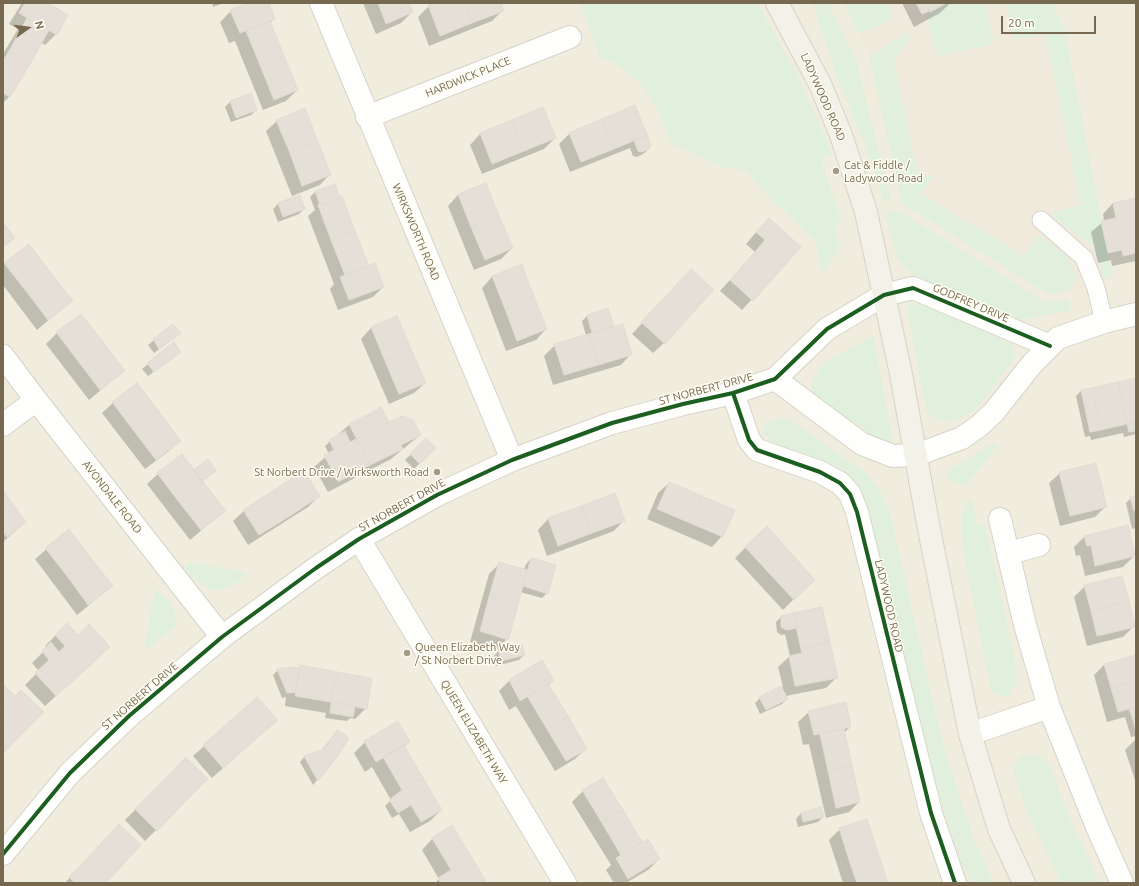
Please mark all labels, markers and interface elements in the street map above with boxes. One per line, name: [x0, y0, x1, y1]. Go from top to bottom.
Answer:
north arrow: [8, 8, 48, 48]
scale bar: [1003, 8, 1098, 34]
text: 20 m: [1008, 16, 1035, 29]
text: N: [33, 20, 46, 31]
street label: LADYWOOD ROAD: [798, 51, 848, 143]
street label: HARDWICK PLACE: [423, 54, 513, 100]
place label: Cat & Fiddle / Ladywood Road: [844, 158, 923, 184]
marker: Cat & Fiddle / Ladywood Road: [831, 166, 841, 176]
street label: WIRKSWORTH ROAD: [390, 181, 442, 283]
street label: GODFREY DRIVE: [931, 281, 1011, 325]
street label: ST NORBERT DRIVE: [658, 370, 754, 408]
street label: AVONDALE ROAD: [79, 458, 145, 536]
place label: St Norbert Drive / Wirksworth Road: [254, 465, 429, 479]
marker: St Norbert Drive / Wirksworth Road: [432, 467, 442, 477]
street label: ST NORBERT DRIVE: [356, 476, 448, 534]
street label: LADYWOOD ROAD: [872, 558, 906, 654]
place label: Queen Elizabeth Way / St Norbert Drive: [415, 640, 520, 666]
marker: Queen Elizabeth Way / St Norbert Drive: [402, 648, 412, 658]
street label: ST NORBERT DRIVE: [99, 659, 181, 733]
street label: QUEEN ELIZABETH WAY: [438, 678, 510, 786]

